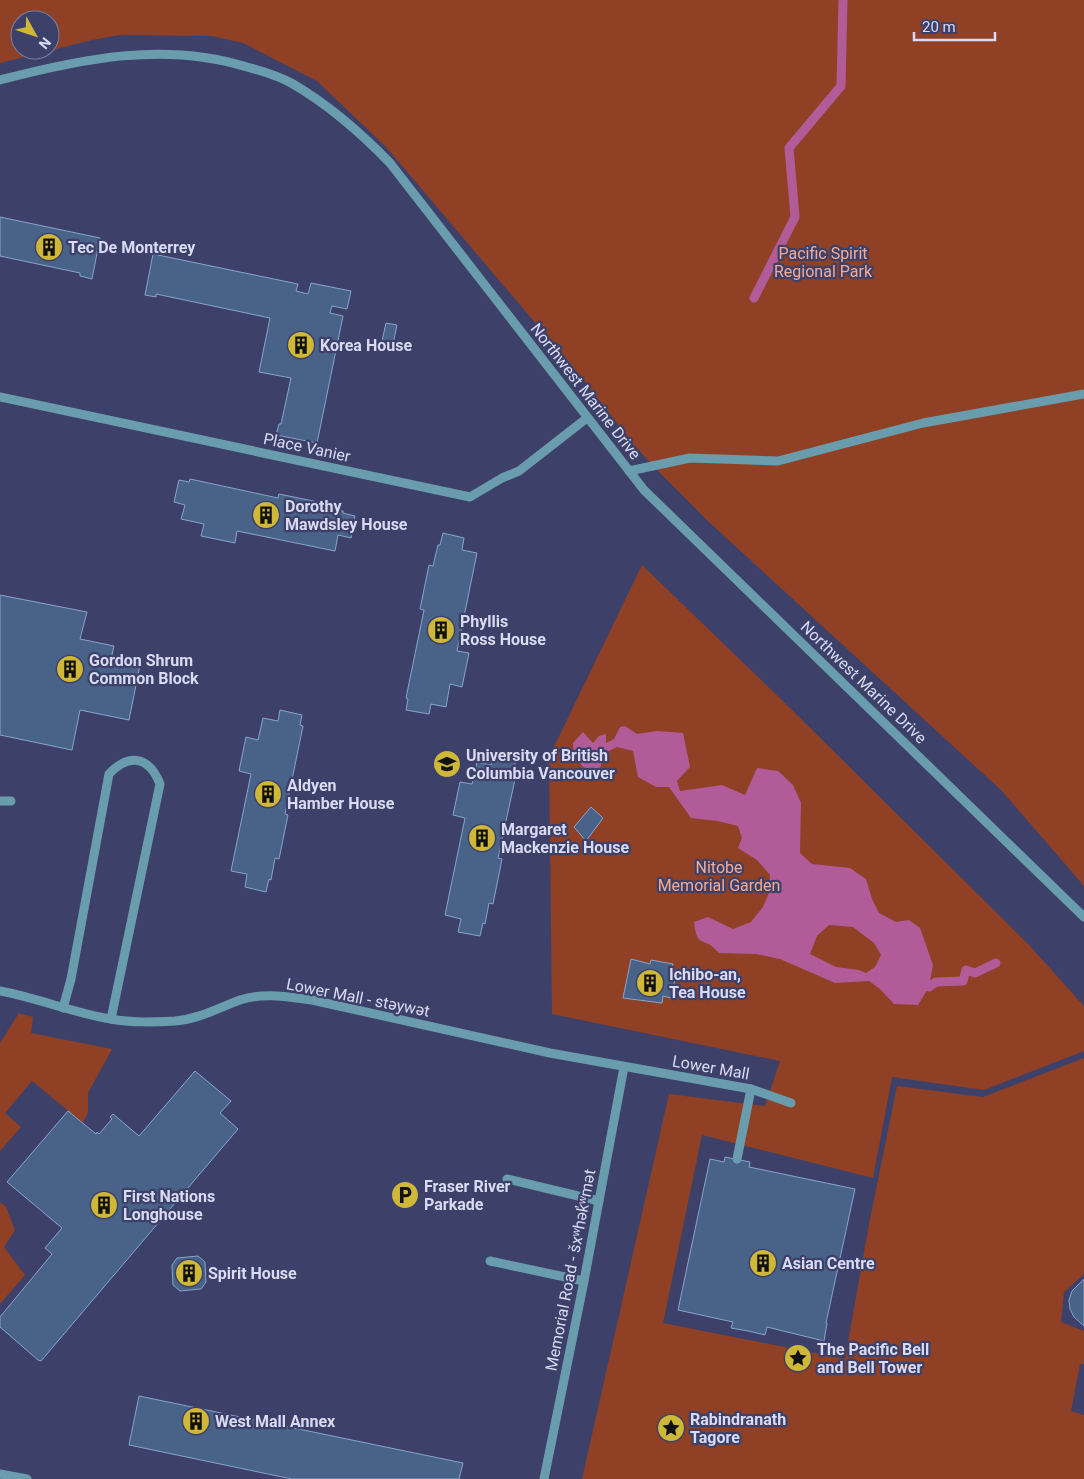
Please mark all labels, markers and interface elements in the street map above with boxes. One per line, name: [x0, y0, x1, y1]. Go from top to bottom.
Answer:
north arrow: [10, 10, 60, 60]
scale bar: [914, 10, 995, 42]
text: 20 m: [922, 18, 956, 36]
text: N: [36, 34, 54, 52]
building icon: Tec De Monterrey: [34, 232, 64, 262]
place label: Tec De Monterrey: [68, 238, 196, 257]
park label: Pacific Spirit Regional Park: [774, 244, 873, 281]
street label: Northwest Marine Drive: [527, 319, 645, 463]
building icon: Korea House: [286, 330, 316, 360]
place label: Korea House: [320, 336, 412, 355]
street label: Place Vanier: [262, 429, 353, 466]
place label: Dorothy Mawdsley House: [285, 497, 408, 534]
building icon: Dorothy Mawdsley House: [251, 500, 281, 530]
place label: Phyllis Ross House: [460, 612, 546, 649]
building icon: Phyllis Ross House: [426, 615, 456, 645]
street label: Northwest Marine Drive: [797, 617, 931, 747]
place label: Gordon Shrum Common Block: [89, 651, 199, 688]
building icon: Gordon Shrum Common Block: [55, 654, 85, 684]
place label: University of British Columbia Vancouver: [466, 746, 615, 783]
school or university icon: University of British Columbia Vancouver: [432, 749, 462, 779]
place label: Aldyen Hamber House: [287, 776, 395, 813]
building icon: Aldyen Hamber House: [253, 779, 283, 809]
place label: Margaret Mackenzie House: [501, 820, 629, 857]
building icon: Margaret Mackenzie House: [467, 823, 497, 853]
park label: Nitobe Memorial Garden: [658, 858, 780, 895]
place label: Ichibo-an, Tea House: [669, 965, 746, 1002]
building icon: Ichibo-an, Tea House: [635, 968, 665, 998]
street label: Lower Mall - stəywət: [285, 974, 431, 1021]
street label: Lower Mall: [671, 1051, 751, 1084]
street label: Memorial Road - šxʷhək̓ʷmət: [542, 1168, 599, 1373]
place label: Fraser River Parkade: [424, 1177, 511, 1214]
parking icon: Fraser River Parkade: [390, 1180, 420, 1210]
place label: First Nations Longhouse: [123, 1187, 215, 1224]
building icon: First Nations Longhouse: [89, 1190, 119, 1220]
building icon: Asian Centre: [748, 1248, 778, 1278]
place label: Asian Centre: [782, 1254, 875, 1273]
building icon: Spirit House: [174, 1258, 204, 1288]
place label: Spirit House: [208, 1264, 297, 1283]
place label: The Pacific Bell and Bell Tower: [817, 1340, 929, 1377]
place icon: The Pacific Bell and Bell Tower: [783, 1343, 813, 1373]
building icon: West Mall Annex: [181, 1406, 211, 1436]
place label: Rabindranath Tagore: [690, 1410, 786, 1447]
place label: West Mall Annex: [215, 1412, 336, 1431]
place icon: Rabindranath Tagore: [656, 1413, 686, 1443]

